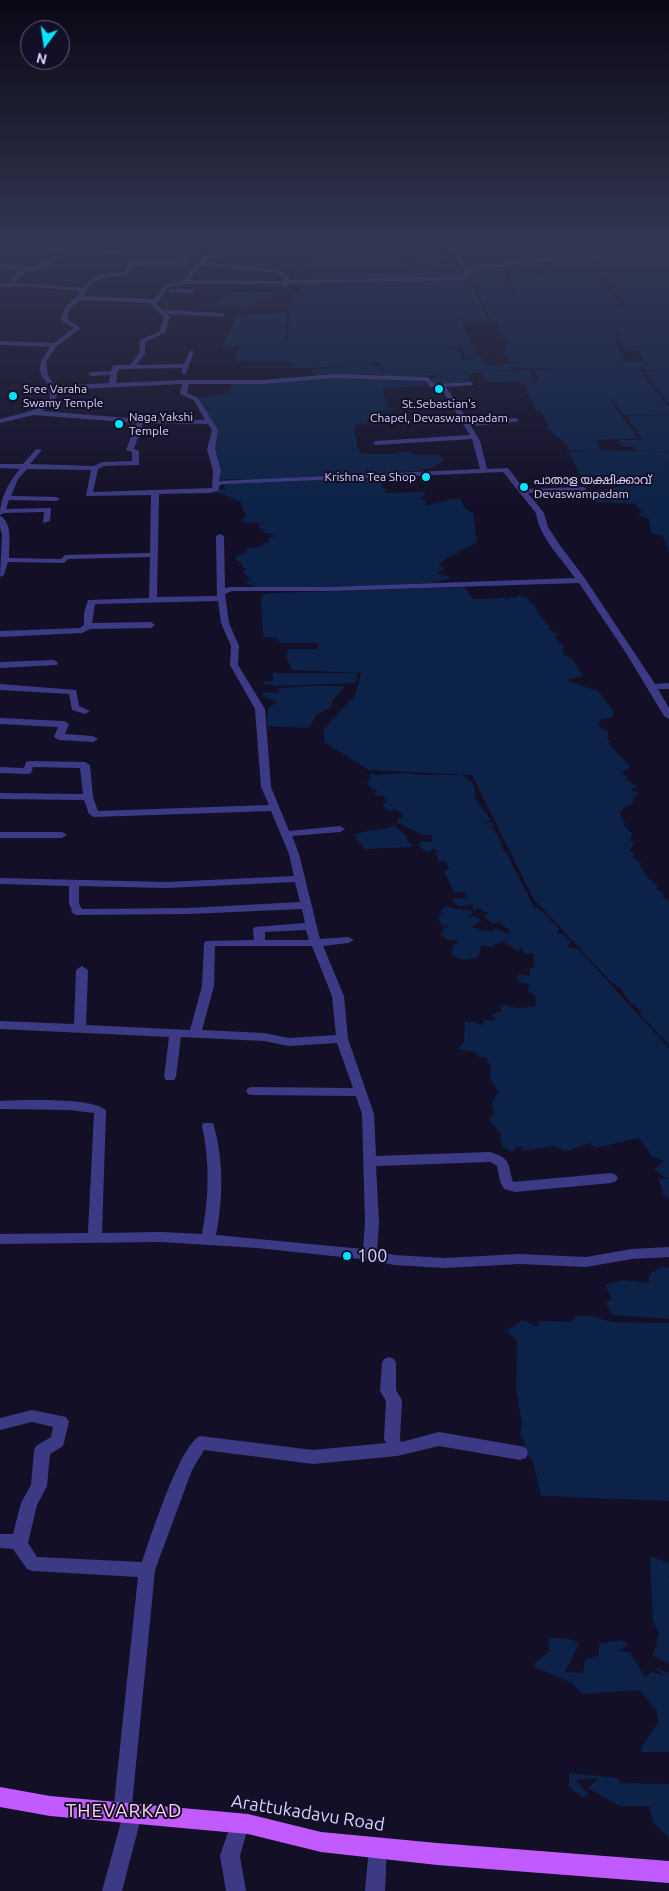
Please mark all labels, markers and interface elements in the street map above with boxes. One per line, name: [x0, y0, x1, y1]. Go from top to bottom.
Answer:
north arrow: [20, 20, 70, 70]
text: N: [35, 50, 49, 68]
place label: Sree Varaha Swamy Temple: [23, 382, 103, 410]
marker: St.Sebastian's Chapel, Devaswampadam: [433, 383, 445, 395]
marker: Sree Varaha Swamy Temple: [7, 390, 19, 402]
place label: St.Sebastian's Chapel, Devaswampadam: [370, 397, 508, 425]
place label: Naga Yakshi Temple: [129, 410, 193, 438]
marker: Naga Yakshi Temple: [113, 418, 125, 430]
place label: Krishna Tea Shop: [325, 470, 416, 484]
marker: Krishna Tea Shop: [420, 471, 432, 483]
place label: പാതാള യക്ഷിക്കാവ് Devaswampadam: [534, 473, 652, 501]
marker: പാതാള യക്ഷിക്കാവ് Devaswampadam: [518, 481, 530, 493]
place label: 100: [357, 1245, 387, 1267]
marker: 100: [341, 1250, 353, 1262]
street label: Arattukadavu Road: [230, 1790, 386, 1836]
district label: THEVARKAD: [65, 1800, 183, 1822]

